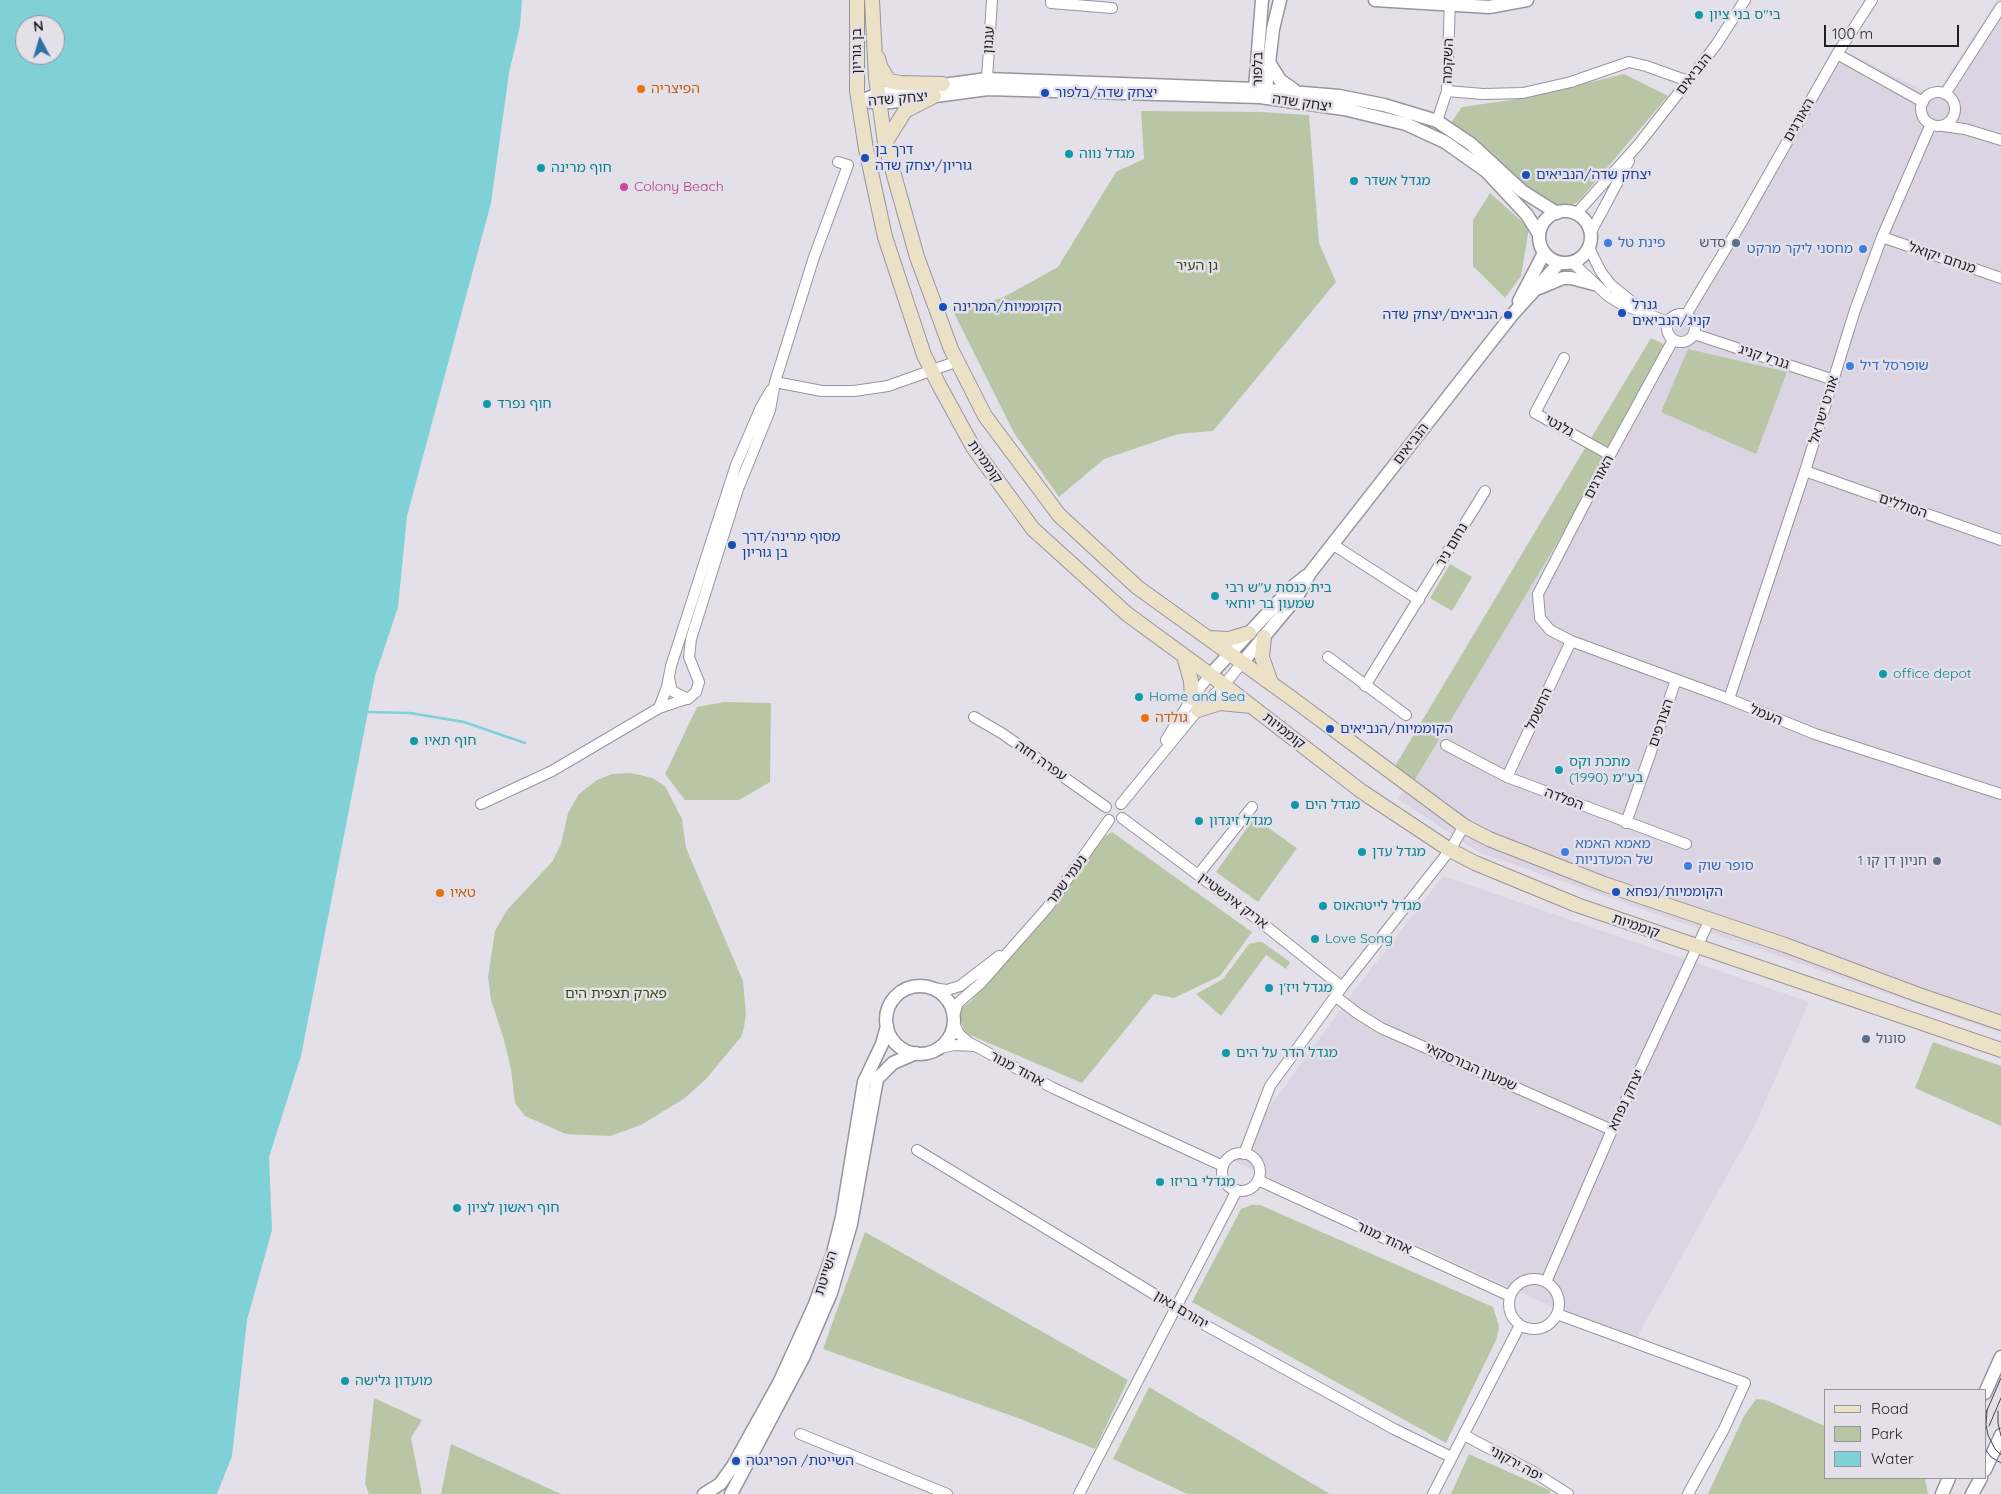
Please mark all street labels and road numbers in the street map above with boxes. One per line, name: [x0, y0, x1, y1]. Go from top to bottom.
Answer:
street label: עגנון: [980, 26, 998, 54]
street label: בן גוריון: [849, 28, 865, 74]
street label: השקמה: [1439, 38, 1457, 84]
street label: הנביאים: [1673, 50, 1715, 98]
street label: בלפור: [1249, 51, 1267, 87]
street label: יצחק שדה: [867, 88, 929, 110]
street label: יצחק שדה: [1271, 91, 1333, 115]
street label: האורגים: [1780, 95, 1818, 145]
street label: מנחם יקואל: [1906, 239, 1978, 277]
street label: גנרל קניג: [1737, 341, 1791, 373]
street label: אורט ישראל: [1806, 374, 1842, 446]
street label: גלנטי: [1542, 411, 1576, 441]
street label: הנביאים: [1390, 420, 1432, 468]
street label: קוממיות: [964, 437, 1006, 487]
street label: האורגים: [1581, 452, 1617, 502]
street label: הסוללים: [1877, 490, 1929, 522]
street label: נחום ניר: [1432, 520, 1472, 570]
street label: החשמל: [1522, 685, 1556, 733]
street label: הצורפים: [1645, 697, 1677, 749]
street label: העמל: [1747, 701, 1785, 729]
street label: קוממיות: [1259, 709, 1309, 753]
street label: עפרה חזה: [1012, 737, 1070, 785]
street label: הפלדה: [1542, 784, 1586, 814]
street label: נעמי שמר: [1043, 852, 1091, 908]
street label: אריק אינשטיין: [1195, 869, 1271, 933]
street label: קוממיות: [1610, 910, 1662, 942]
street label: שמעון הבורסקאי: [1422, 1039, 1520, 1095]
street label: אהוד מנור: [987, 1048, 1047, 1090]
street label: יצחק נפחא: [1605, 1067, 1647, 1133]
street label: אהוד מנור: [1354, 1218, 1414, 1258]
street label: השייטת: [811, 1249, 841, 1297]
street label: יהורם גאון: [1151, 1287, 1211, 1333]
street label: יפה ירקוני: [1486, 1443, 1546, 1485]

